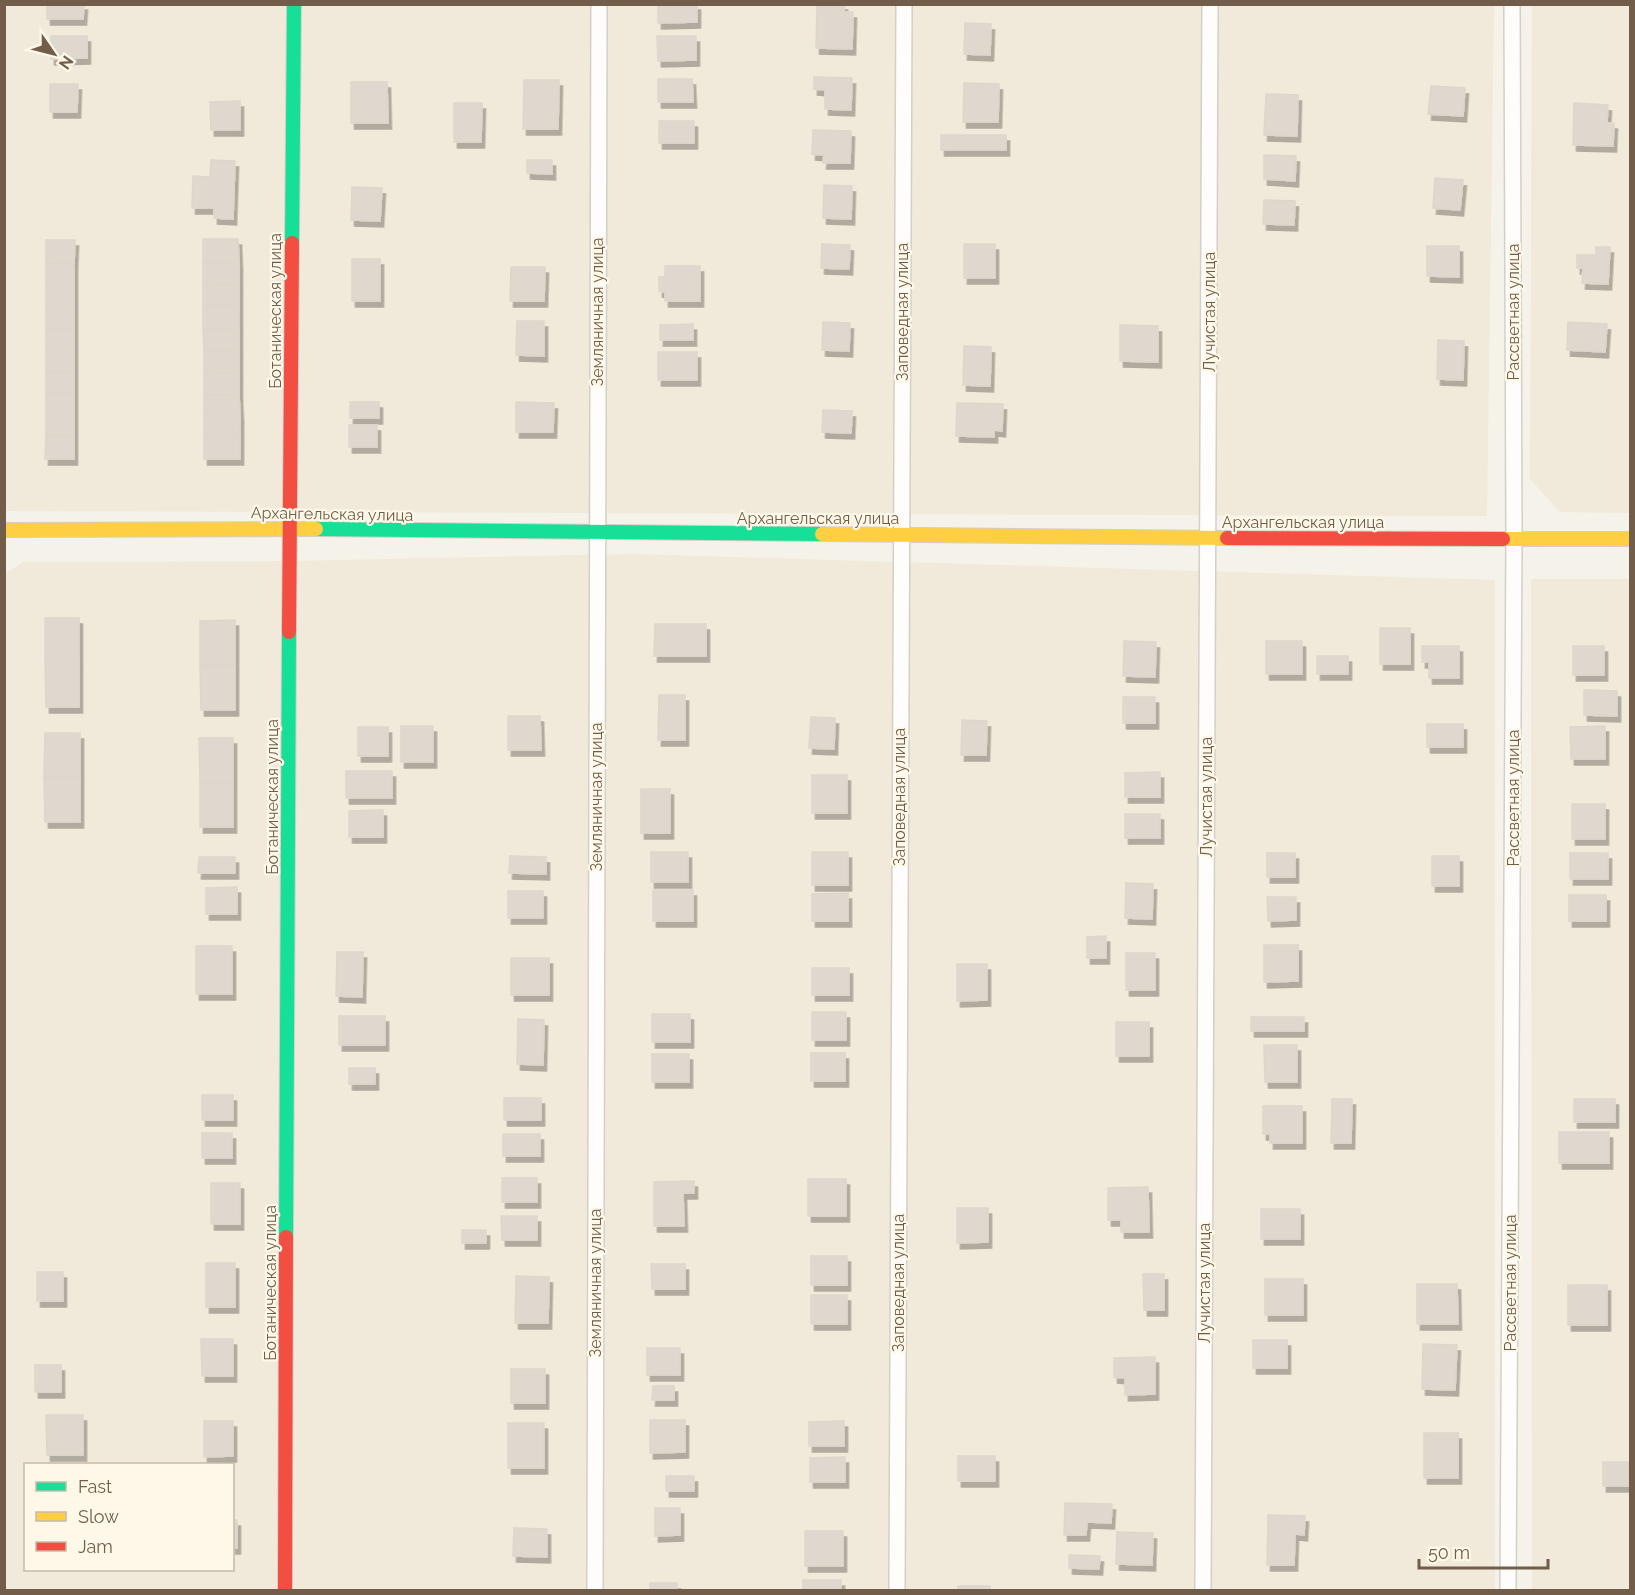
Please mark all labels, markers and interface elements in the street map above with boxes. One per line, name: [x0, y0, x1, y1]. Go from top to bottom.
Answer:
north arrow: [24, 24, 84, 84]
text: N: [55, 52, 77, 73]
street label: Ботаническая улица: [266, 233, 285, 389]
street label: Земляничная улица: [588, 237, 607, 387]
street label: Заповедная улица: [893, 243, 912, 381]
street label: Рассветная улица: [1504, 244, 1523, 380]
street label: Лучистая улица: [1200, 252, 1219, 372]
street label: Архангельская улица: [251, 503, 413, 525]
street label: Архангельская улица: [737, 509, 899, 528]
street label: Архангельская улица: [1222, 513, 1384, 532]
street label: Ботаническая улица: [263, 719, 282, 875]
street label: Земляничная улица: [587, 722, 606, 872]
street label: Заповедная улица: [890, 728, 909, 866]
street label: Рассветная улица: [1504, 730, 1523, 866]
street label: Лучистая улица: [1197, 737, 1216, 857]
street label: Ботаническая улица: [261, 1205, 280, 1361]
street label: Земляничная улица: [586, 1208, 605, 1358]
street label: Заповедная улица: [889, 1214, 908, 1352]
street label: Рассветная улица: [1501, 1215, 1520, 1351]
street label: Лучистая улица: [1195, 1223, 1214, 1343]
legend: [24, 1463, 234, 1571]
text: Fast: [78, 1476, 112, 1497]
text: Slow: [78, 1506, 119, 1527]
scale bar: [1419, 1532, 1548, 1570]
text: Jam: [78, 1536, 113, 1557]
text: 50 m: [1428, 1542, 1470, 1563]

